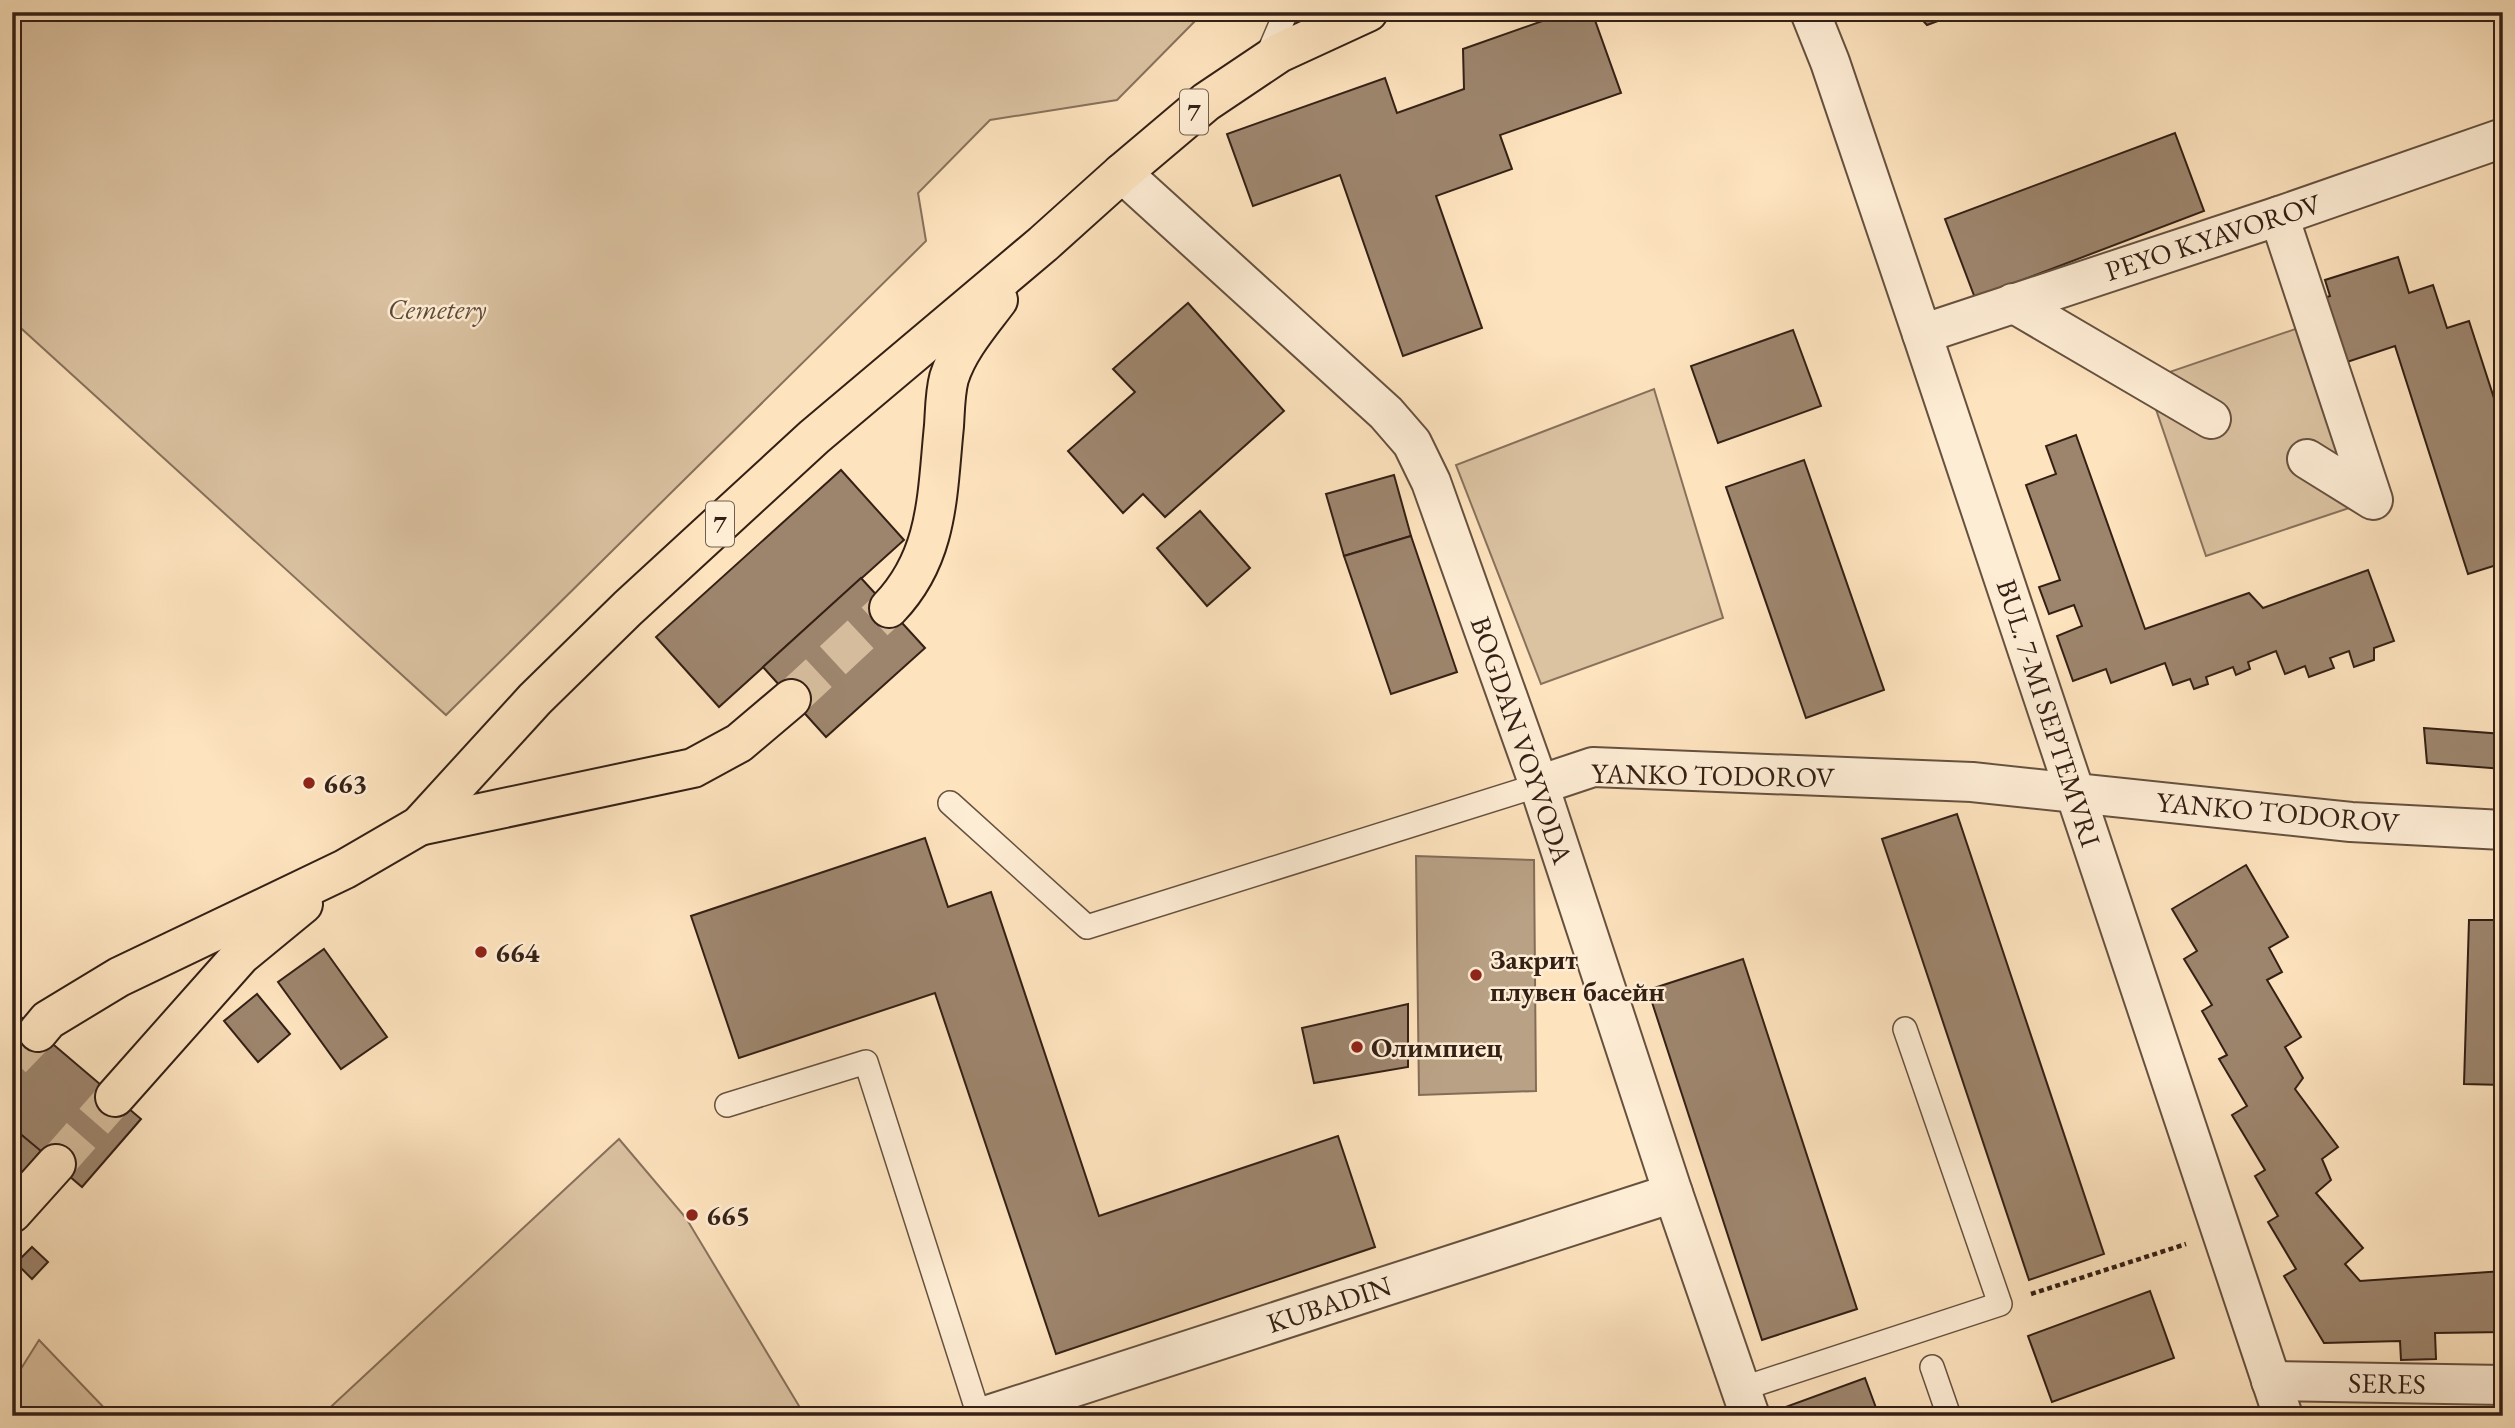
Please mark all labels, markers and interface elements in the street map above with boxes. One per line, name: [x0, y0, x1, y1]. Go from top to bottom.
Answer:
road number: 7: [1180, 90, 1208, 134]
street label: PEYO K.YAVOROV: [2100, 185, 2326, 289]
park label: Cemetery: [388, 291, 487, 327]
road number: 7: [706, 502, 734, 546]
street label: BUL. 7-MI SEPTEMVRI: [1989, 575, 2109, 852]
street label: BOGDAN VOYVODA: [1463, 612, 1581, 869]
street label: YANKO TODOROV: [1591, 755, 1835, 795]
place label: 663: [323, 765, 367, 801]
marker: 663: [301, 775, 317, 791]
street label: YANKO TODOROV: [2155, 783, 2401, 841]
place label: 664: [495, 934, 541, 970]
place label: Закрит плувен басейн: [1490, 941, 1665, 1009]
marker: 664: [473, 944, 489, 960]
marker: Закрит плувен басейн: [1468, 967, 1484, 983]
place label: Олимпиец: [1371, 1029, 1503, 1065]
marker: Олимпиец: [1349, 1039, 1365, 1055]
place label: 665: [706, 1197, 750, 1233]
marker: 665: [684, 1207, 700, 1223]
street label: KUBADIN: [1262, 1267, 1396, 1341]
street label: SERES: [2348, 1364, 2426, 1402]

